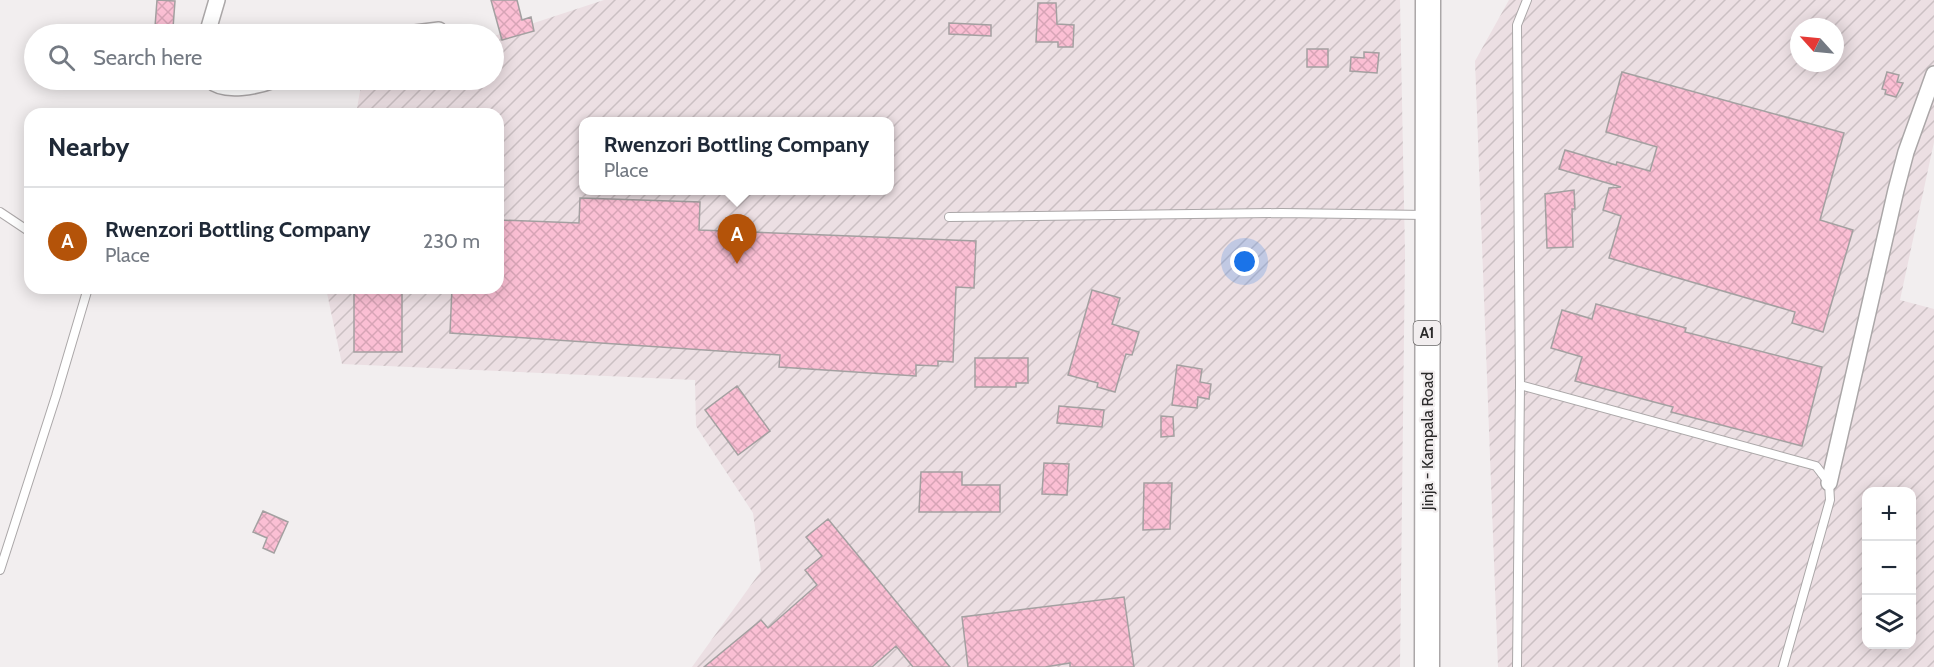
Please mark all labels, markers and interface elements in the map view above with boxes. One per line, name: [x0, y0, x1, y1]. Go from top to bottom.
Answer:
north arrow: [1790, 18, 1844, 72]
search box: [24, 24, 504, 90]
icon: search: [45, 41, 78, 74]
text: Search here: [93, 44, 202, 71]
popup: [579, 117, 894, 195]
text: Nearby: [48, 131, 129, 163]
text: Rwenzori Bottling Company: [604, 131, 869, 158]
text: Place: [604, 158, 649, 182]
pin: A: [718, 214, 756, 264]
text: Rwenzori Bottling Company: [105, 216, 371, 243]
text: A: [61, 229, 74, 253]
text: 230 m: [423, 229, 480, 253]
text: Place: [105, 243, 150, 267]
your location: [1230, 247, 1259, 276]
road number: A1: [1414, 321, 1440, 345]
street label: Jinja - Kampala Road: [1418, 372, 1437, 511]
map controls: [1862, 487, 1916, 649]
button: +: [1862, 487, 1916, 541]
button: −: [1862, 541, 1916, 595]
button: layers: [1862, 595, 1916, 649]

